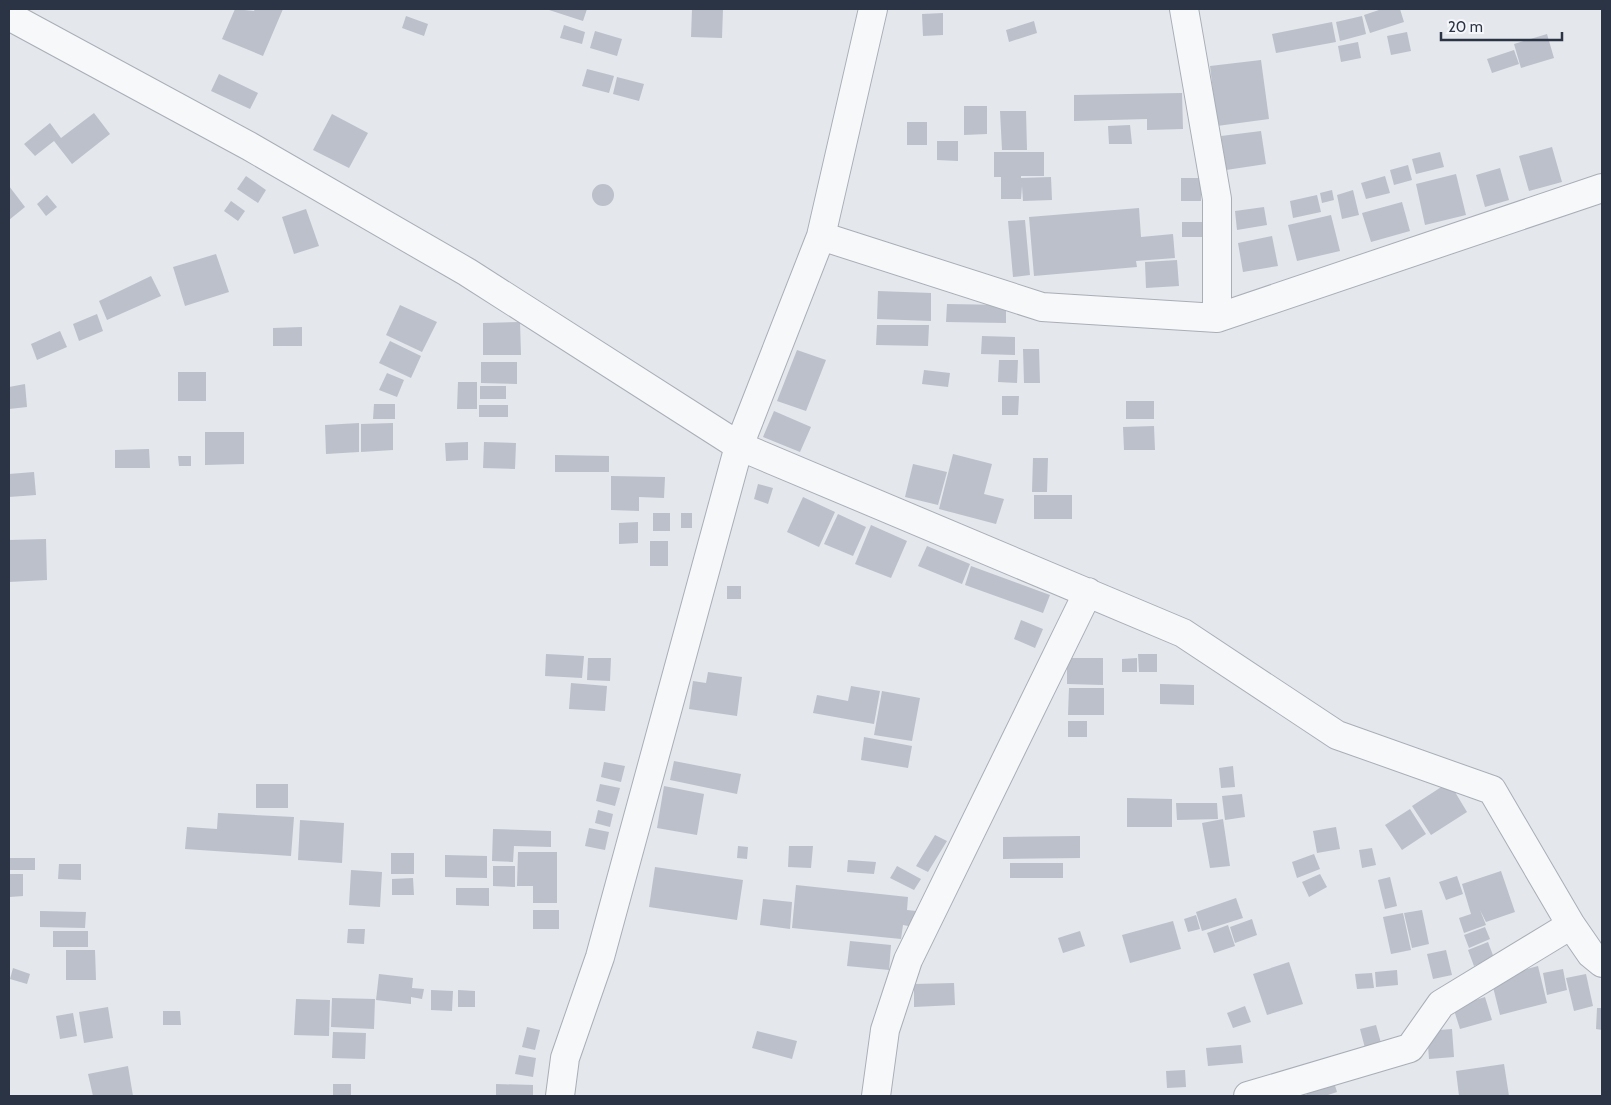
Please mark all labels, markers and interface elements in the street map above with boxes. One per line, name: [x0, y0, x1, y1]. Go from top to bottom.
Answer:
scale bar: [1441, 10, 1562, 42]
text: 20 m: [1448, 18, 1483, 36]

